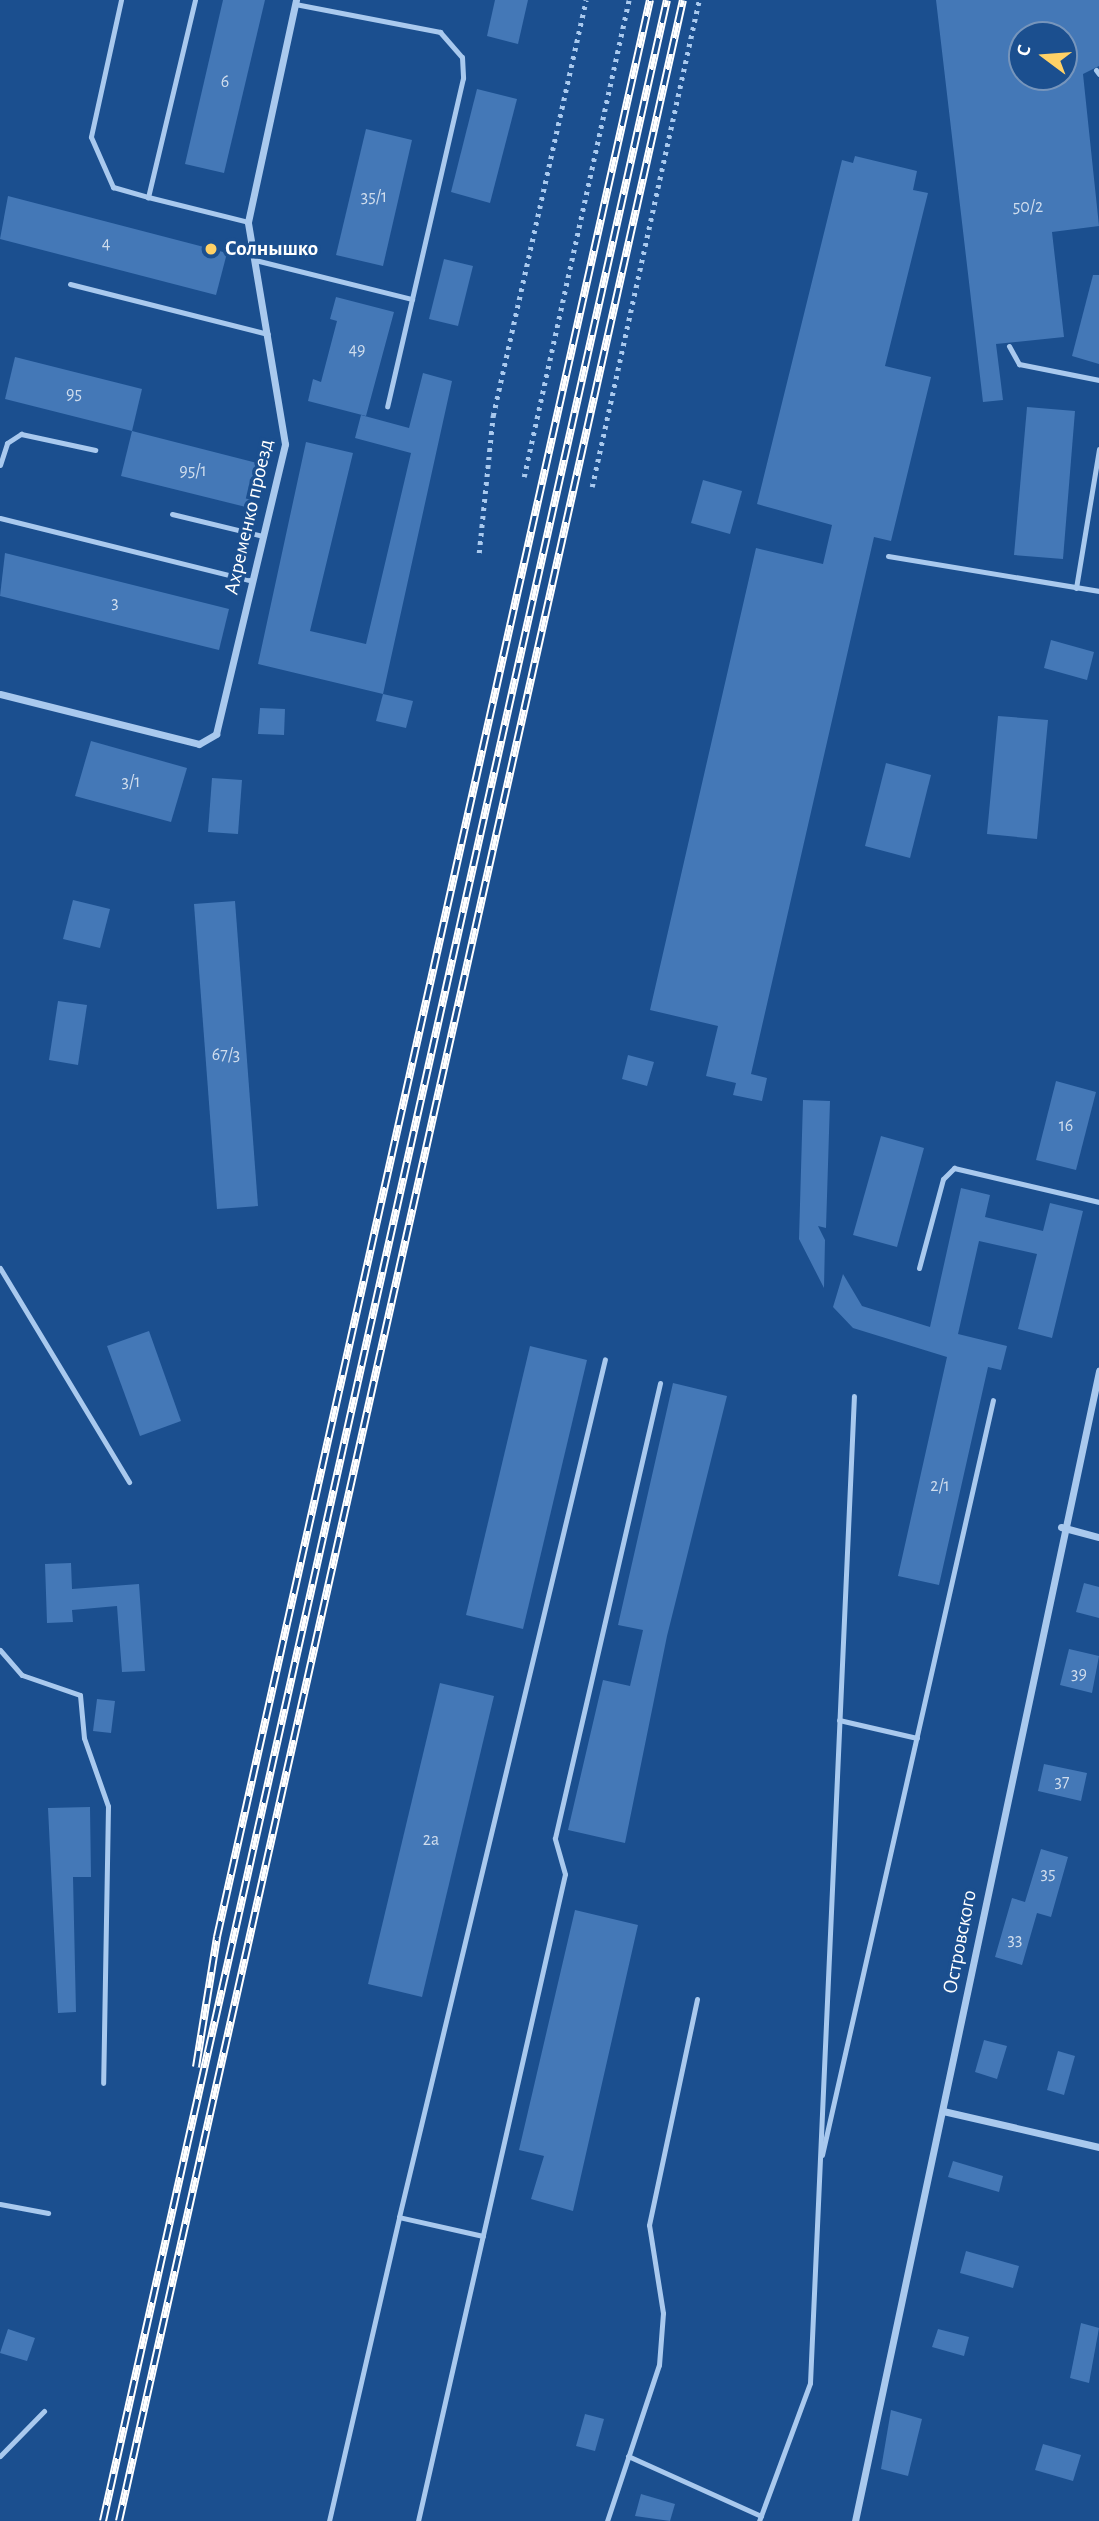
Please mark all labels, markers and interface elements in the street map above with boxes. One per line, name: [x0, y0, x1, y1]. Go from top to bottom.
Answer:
north arrow: [1008, 21, 1078, 91]
text: С: [1014, 43, 1035, 58]
house number: 6: [221, 71, 229, 93]
house number: 35/1: [361, 186, 387, 208]
house number: 50/2: [1013, 196, 1043, 218]
house number: 4: [102, 233, 110, 255]
place label: Солнышко: [225, 236, 318, 262]
marker: Солнышко: [203, 241, 219, 257]
house number: 49: [348, 339, 366, 361]
house number: 95: [66, 383, 82, 405]
street label: Ахременко проезд: [219, 437, 279, 597]
house number: 95/1: [179, 460, 207, 482]
house number: 3: [111, 592, 119, 614]
house number: 3/1: [122, 771, 140, 793]
house number: 67/3: [212, 1044, 240, 1066]
house number: 16: [1059, 1115, 1073, 1137]
house number: 2/1: [930, 1475, 950, 1497]
house number: 39: [1071, 1663, 1087, 1685]
house number: 37: [1055, 1771, 1069, 1793]
house number: 2а: [423, 1829, 439, 1851]
house number: 35: [1041, 1863, 1055, 1885]
street label: Островского: [938, 1888, 982, 1996]
house number: 33: [1008, 1929, 1022, 1951]

